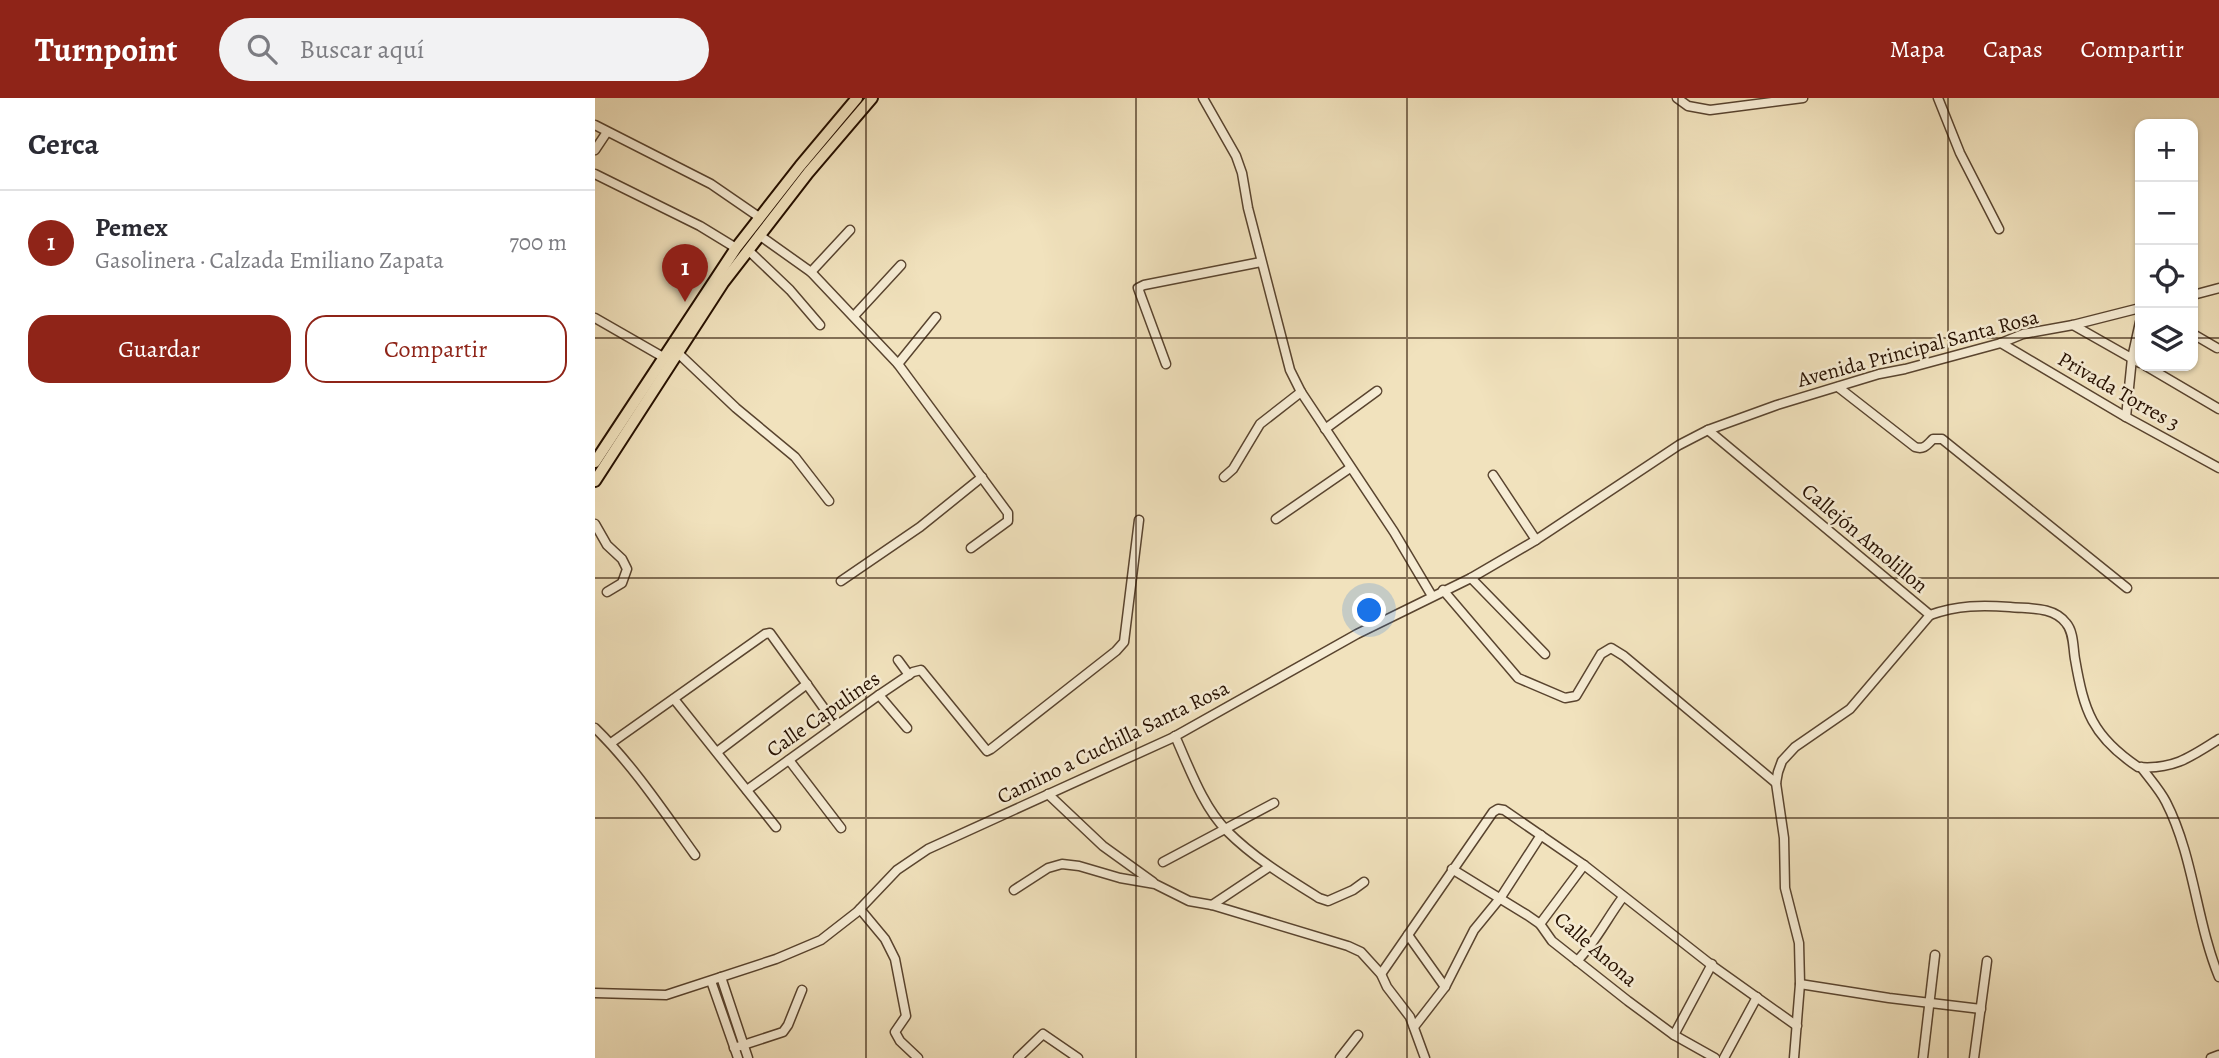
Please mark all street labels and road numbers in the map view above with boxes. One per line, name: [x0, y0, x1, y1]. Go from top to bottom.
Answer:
street label: Avenida Principal Santa Rosa: [1793, 302, 2042, 394]
street label: Privada Torres 3: [2053, 345, 2185, 437]
street label: Callejón Amolillon: [1796, 477, 1934, 599]
street label: Calle Capulines: [761, 665, 885, 763]
street label: Camino a Cuchilla Santa Rosa: [992, 673, 1234, 810]
street label: Calle Anona: [1548, 905, 1644, 993]

